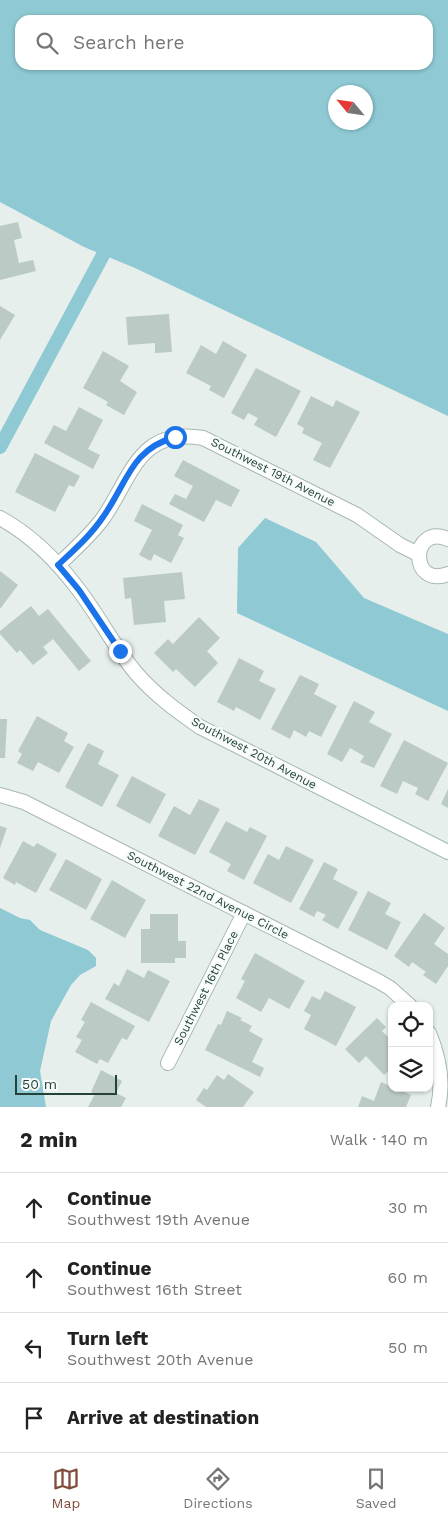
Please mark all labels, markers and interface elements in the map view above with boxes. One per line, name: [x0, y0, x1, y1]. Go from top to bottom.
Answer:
search box: [15, 15, 433, 70]
icon: search: [33, 29, 61, 57]
text: Search here: [73, 31, 184, 54]
north arrow: [328, 85, 373, 130]
route start: [164, 426, 187, 449]
street label: Southwest 19th Avenue: [209, 435, 337, 509]
route end: [109, 640, 132, 663]
street label: Southwest 20th Avenue: [189, 714, 319, 792]
street label: Southwest 22nd Avenue Circle: [125, 848, 291, 942]
street label: Southwest 16th Place: [171, 928, 241, 1048]
map controls: [388, 1002, 433, 1092]
button: locate: [388, 1002, 433, 1047]
button: layers: [388, 1047, 433, 1092]
scale bar: [15, 1072, 118, 1095]
text: 50 m: [22, 1076, 57, 1092]
text: 2 min: [20, 1127, 77, 1152]
text: Walk · 140 m: [330, 1130, 428, 1149]
text: Continue: [67, 1187, 151, 1210]
icon: ahead: [20, 1194, 48, 1222]
text: 30 m: [388, 1198, 428, 1217]
text: Southwest 19th Avenue: [67, 1210, 250, 1229]
text: Continue: [67, 1257, 151, 1280]
icon: ahead: [20, 1264, 48, 1292]
text: 60 m: [388, 1268, 428, 1287]
text: Southwest 16th Street: [67, 1280, 242, 1299]
text: Turn left: [67, 1327, 148, 1350]
icon: left: [20, 1334, 48, 1362]
text: 50 m: [388, 1338, 428, 1357]
text: Southwest 20th Avenue: [67, 1350, 253, 1369]
icon: arrive: [20, 1404, 48, 1432]
text: Arrive at destination: [67, 1406, 259, 1429]
tab: Map: [52, 1465, 80, 1511]
tab: Directions: [183, 1465, 253, 1511]
tab: Saved: [356, 1465, 396, 1511]

